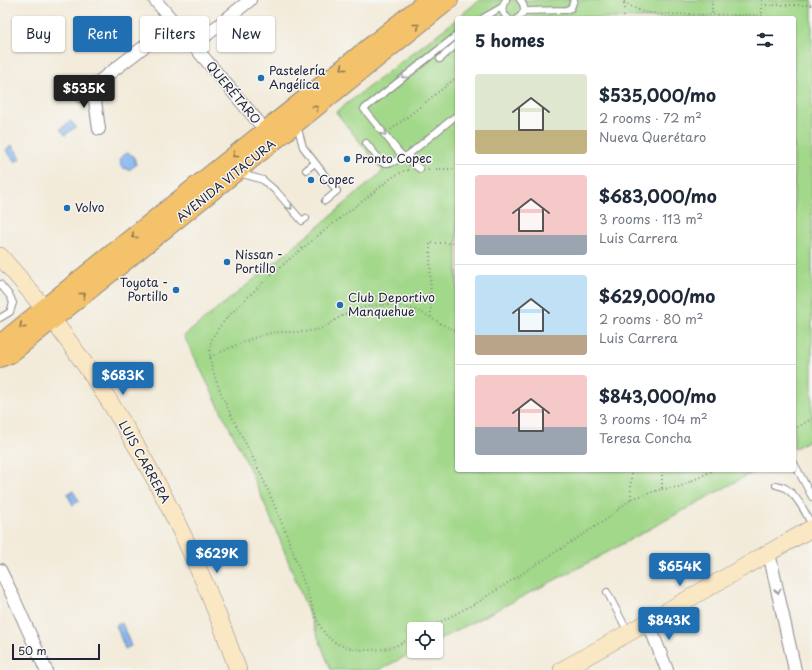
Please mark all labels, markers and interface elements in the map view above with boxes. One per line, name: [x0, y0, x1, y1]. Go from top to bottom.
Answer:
chip: Buy: [12, 16, 65, 52]
chip: Rent: [73, 16, 132, 52]
chip: Filters: [140, 16, 209, 52]
chip: New: [217, 16, 275, 52]
one-way arrow: [413, 24, 420, 31]
text: 5 homes: [475, 27, 545, 53]
icon: filters: [754, 29, 776, 51]
street label: QUERÉTARO: [202, 57, 266, 128]
place label: Pastelería Angélica: [269, 61, 326, 93]
one-way arrow: [341, 64, 348, 71]
one-way arrow: [402, 72, 409, 79]
marker: Pastelería Angélica: [256, 73, 266, 83]
pin: $535K: [56, 75, 112, 109]
text: $535K: [63, 78, 105, 97]
text: $535,000/mo: [599, 82, 716, 108]
icon: home: [507, 90, 555, 138]
one-way arrow: [311, 105, 319, 112]
text: 2 rooms · 72 m²: [599, 108, 702, 127]
text: Nueva Querétaro: [599, 127, 706, 146]
one-way arrow: [379, 128, 386, 135]
street label: AVENIDA VITACURA: [172, 134, 279, 226]
place label: Pronto Copec: [355, 149, 432, 167]
one-way arrow: [233, 150, 240, 157]
marker: Pronto Copec: [342, 154, 352, 164]
place label: Copec: [319, 170, 354, 188]
marker: Copec: [306, 175, 316, 185]
text: $683,000/mo: [599, 183, 717, 209]
icon: home: [507, 191, 555, 239]
place label: Volvo: [75, 198, 105, 216]
marker: Volvo: [62, 203, 72, 213]
one-way arrow: [285, 203, 292, 210]
text: 3 rooms · 113 m²: [599, 209, 703, 228]
text: Luis Carrera: [599, 228, 678, 247]
one-way arrow: [131, 232, 138, 239]
place label: Nissan - Portillo: [235, 245, 283, 277]
marker: Nissan - Portillo: [222, 257, 232, 267]
place label: Toyota - Portillo: [120, 273, 168, 305]
text: $629,000/mo: [599, 283, 715, 309]
marker: Toyota - Portillo: [171, 285, 181, 295]
place label: Club Deportivo Manquehue: [348, 288, 435, 320]
icon: home: [507, 291, 555, 339]
one-way arrow: [79, 293, 86, 300]
marker: Club Deportivo Manquehue: [335, 300, 345, 310]
text: 2 rooms · 80 m²: [599, 309, 704, 328]
one-way arrow: [19, 322, 26, 329]
text: Luis Carrera: [599, 328, 678, 347]
pin: $683K: [95, 362, 151, 396]
text: $683K: [102, 365, 144, 384]
text: $843,000/mo: [599, 383, 716, 409]
icon: home: [507, 391, 555, 439]
text: 3 rooms · 104 m²: [599, 409, 708, 428]
street label: LUIS CARRERA: [115, 417, 175, 506]
text: Teresa Concha: [599, 428, 692, 447]
pin: $629K: [189, 540, 245, 574]
text: $629K: [196, 543, 238, 562]
pin: $654K: [652, 553, 708, 587]
text: $654K: [658, 556, 702, 575]
one-way arrow: [773, 588, 781, 594]
pin: $843K: [641, 607, 697, 641]
text: $843K: [647, 610, 691, 629]
map controls: [407, 622, 443, 658]
button: locate: [407, 622, 443, 658]
scale bar: [12, 642, 100, 661]
text: 50 m: [18, 642, 47, 659]

